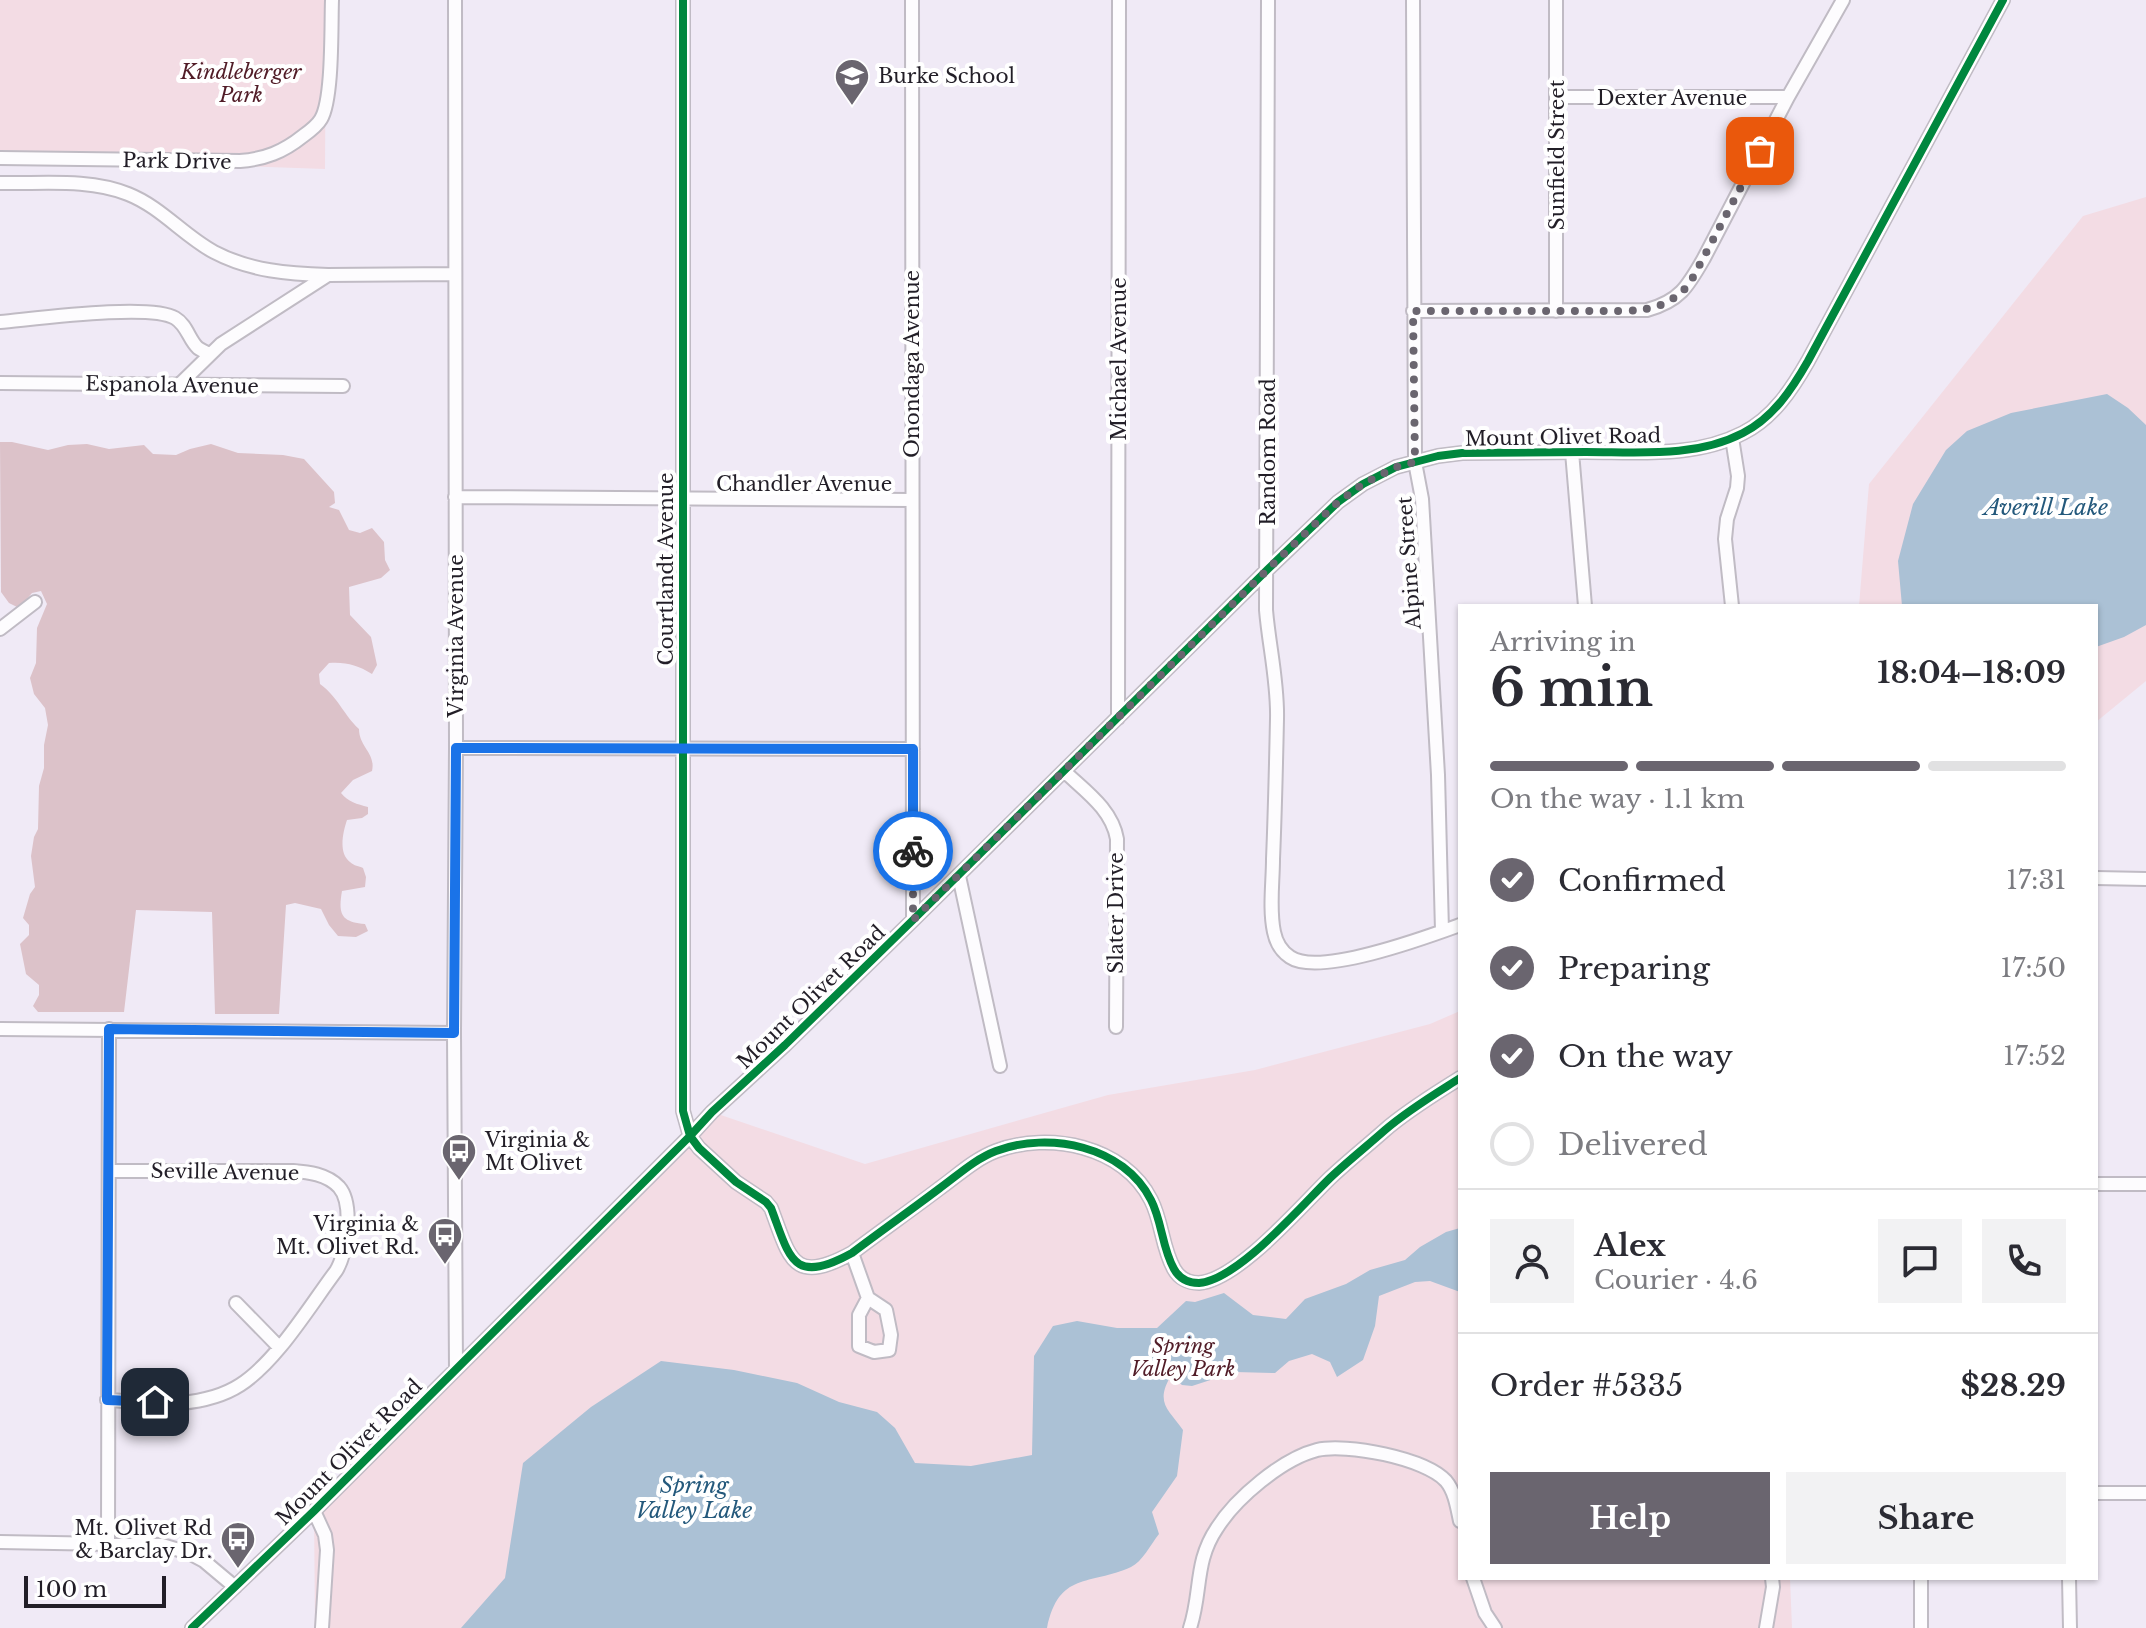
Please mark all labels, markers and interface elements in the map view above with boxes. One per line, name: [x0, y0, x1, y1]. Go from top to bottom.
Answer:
school or university icon: Burke School: [833, 57, 871, 107]
park label: Kindleberger Park: [180, 60, 302, 107]
place label: Burke School: [878, 64, 1015, 88]
street label: Sunfield Street: [1545, 79, 1569, 230]
street label: Dexter Avenue: [1597, 86, 1747, 110]
pin: [1726, 117, 1794, 185]
icon: bag: [1738, 129, 1782, 173]
street label: Park Drive: [122, 148, 232, 174]
street label: Onondaga Avenue: [900, 270, 924, 458]
street label: Michael Avenue: [1107, 277, 1131, 441]
street label: Espanola Avenue: [85, 371, 259, 399]
street label: Random Road: [1256, 378, 1280, 526]
street label: Mount Olivet Road: [1465, 423, 1661, 451]
street label: Courtlandt Avenue: [654, 472, 678, 666]
street label: Chandler Avenue: [716, 472, 892, 496]
water label: Averill Lake: [1981, 494, 2108, 521]
street label: Alpine Street: [1392, 495, 1426, 631]
street label: Virginia Avenue: [444, 554, 468, 719]
text: Arriving in: [1490, 626, 1636, 658]
text: 18:04–18:09: [1877, 654, 2066, 691]
text: 6 min: [1490, 656, 1653, 720]
text: On the way · 1.1 km: [1490, 783, 1745, 815]
courier: [873, 811, 953, 891]
icon: bike: [891, 829, 935, 873]
street label: Slater Drive: [1104, 852, 1128, 974]
icon: check: [1490, 858, 1534, 902]
text: Confirmed: [1558, 862, 1726, 899]
text: 17:31: [2006, 864, 2066, 896]
street label: Mount Olivet Road: [732, 920, 890, 1074]
icon: check: [1490, 946, 1534, 990]
text: Preparing: [1558, 950, 1710, 987]
text: 17:50: [2001, 952, 2066, 984]
icon: check: [1490, 1034, 1534, 1078]
text: On the way: [1558, 1038, 1733, 1075]
text: 17:52: [2003, 1040, 2066, 1072]
text: Delivered: [1558, 1126, 1708, 1163]
place label: Virginia & Mt Olivet: [484, 1128, 590, 1175]
bus stop icon: Virginia & Mt Olivet: [440, 1132, 478, 1182]
street label: Seville Avenue: [150, 1159, 300, 1185]
place label: Virginia & Mt. Olivet Rd.: [276, 1212, 419, 1259]
bus stop icon: Virginia & Mt. Olivet Rd.: [426, 1216, 464, 1266]
button: person: [1490, 1219, 1574, 1303]
button: chat: [1878, 1219, 1962, 1303]
button: phone: [1982, 1219, 2066, 1303]
text: Alex: [1594, 1227, 1666, 1264]
text: Courier · 4.6: [1594, 1264, 1758, 1296]
park label: Spring Valley Park: [1131, 1334, 1235, 1381]
text: Order #5335: [1490, 1367, 1683, 1404]
text: $28.29: [1961, 1367, 2066, 1404]
pin: [121, 1368, 189, 1436]
street label: Mount Olivet Road: [271, 1374, 427, 1530]
icon: home: [133, 1380, 177, 1424]
water label: Spring Valley Lake: [636, 1472, 752, 1524]
button: Help: [1490, 1472, 1770, 1564]
button: Share: [1786, 1472, 2066, 1564]
place label: Mt. Olivet Rd & Barclay Dr.: [74, 1516, 212, 1563]
bus stop icon: Mt. Olivet Rd & Barclay Dr.: [219, 1520, 257, 1570]
scale bar: [24, 1572, 166, 1608]
text: 100 m: [36, 1576, 107, 1603]

